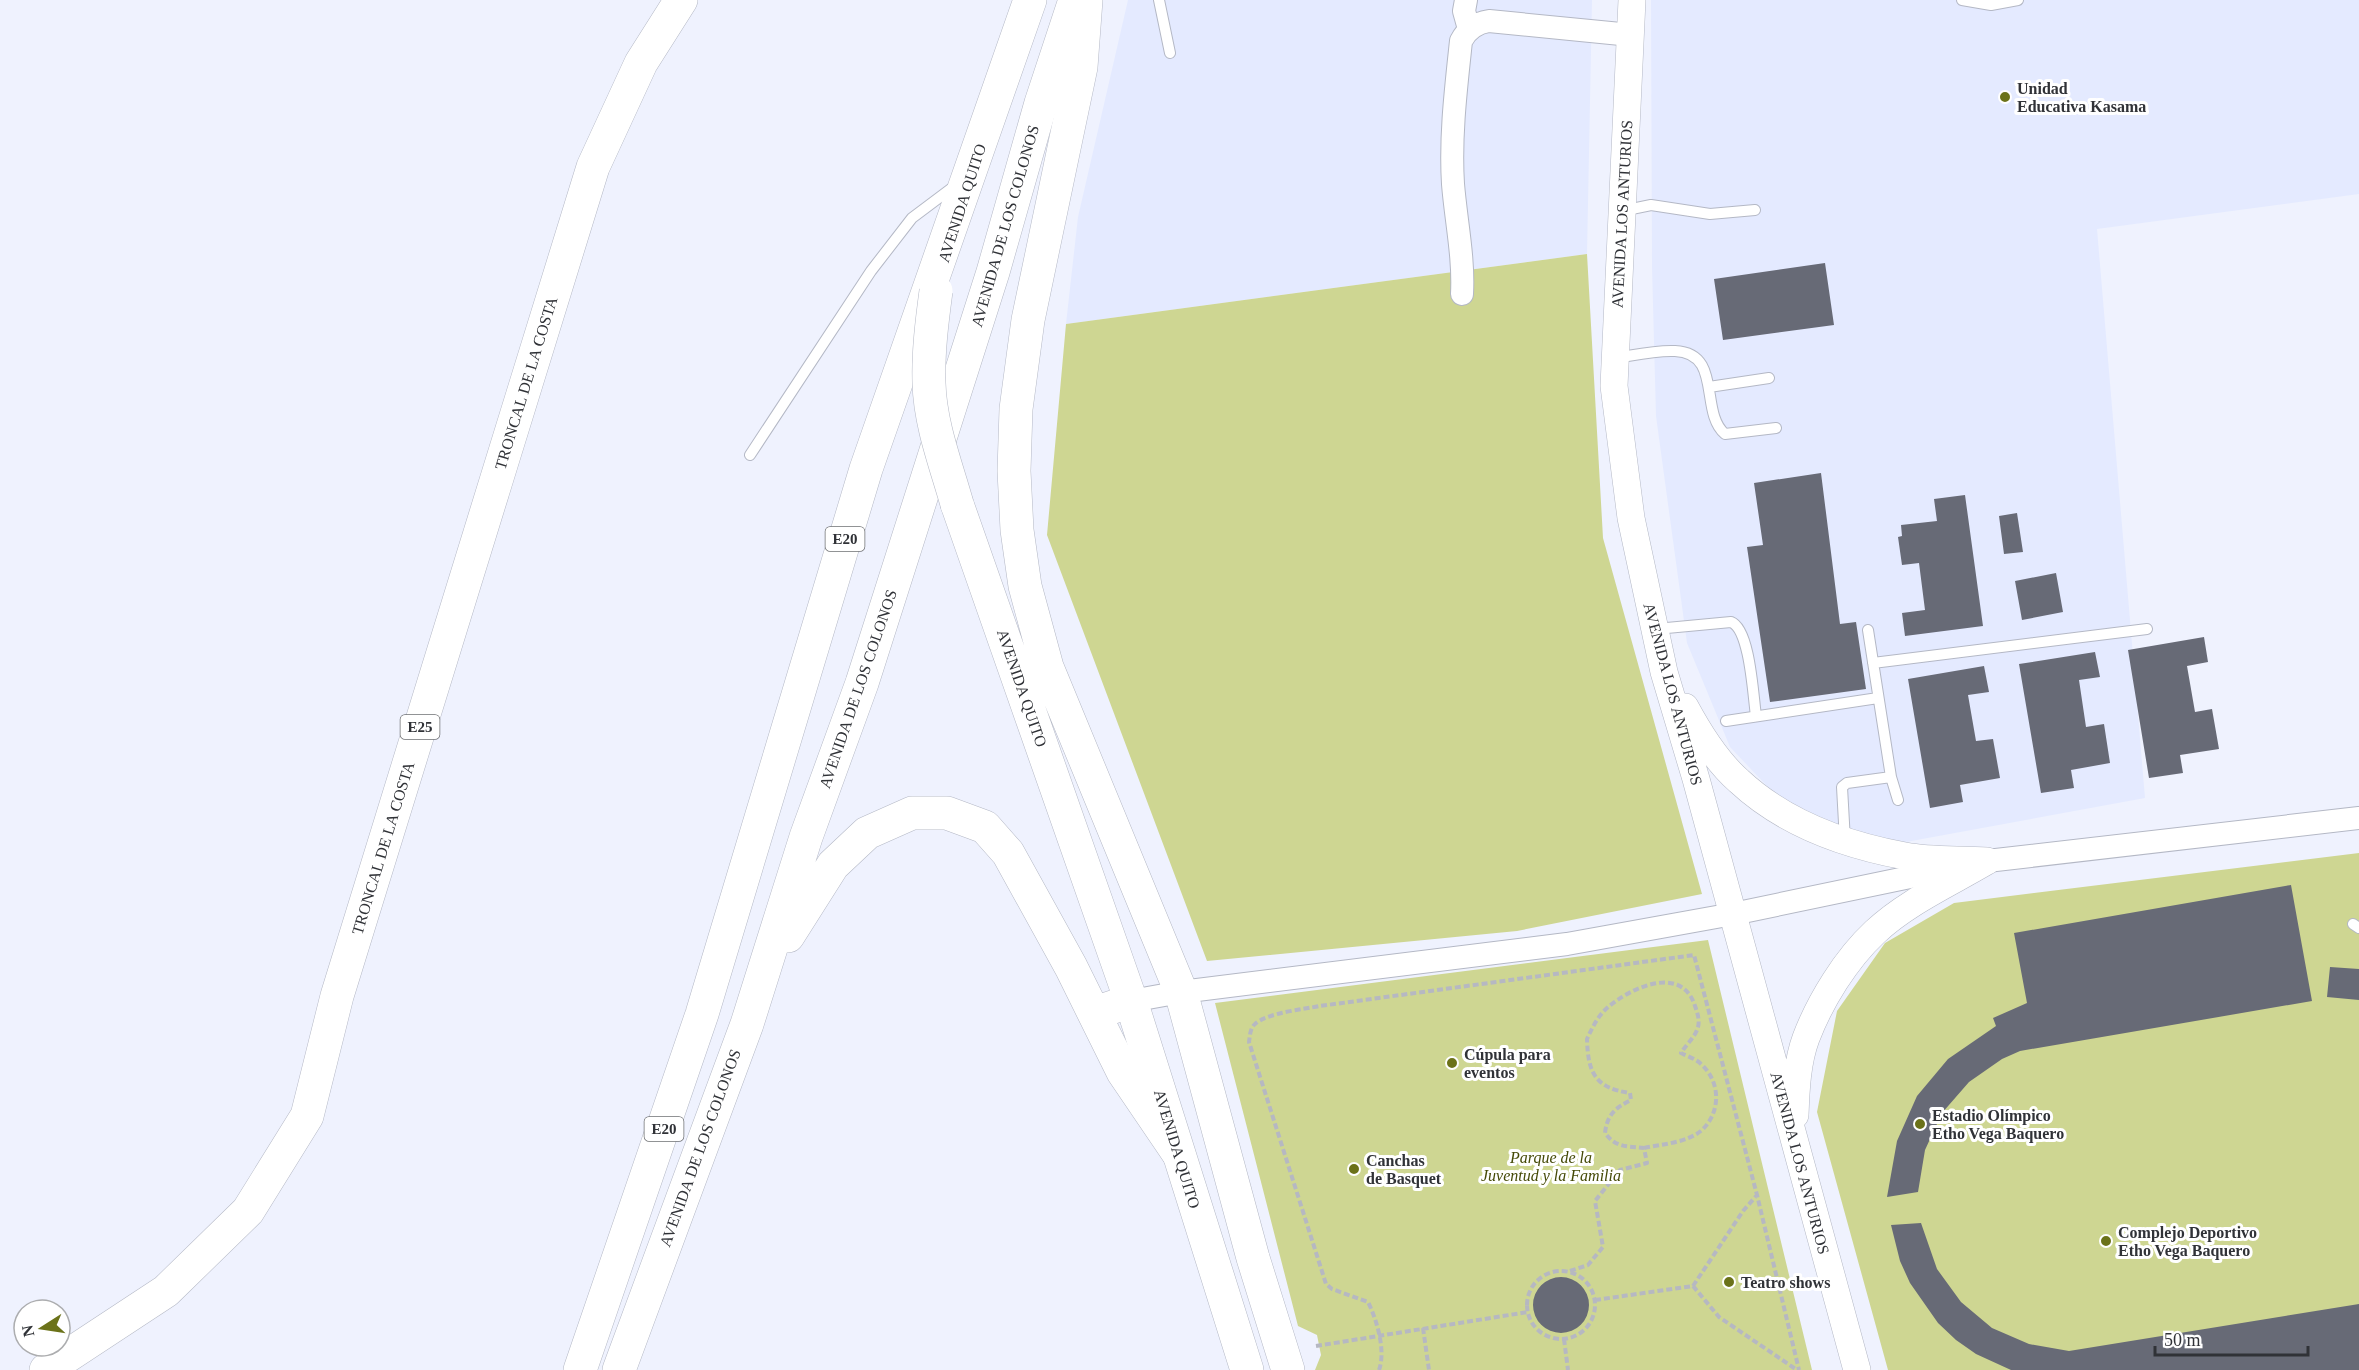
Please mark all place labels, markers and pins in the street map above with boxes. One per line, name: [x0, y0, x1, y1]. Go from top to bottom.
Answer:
place label: Unidad Educativa Kasama: [2017, 80, 2146, 115]
marker: Unidad Educativa Kasama: [1998, 90, 2012, 104]
place label: Cúpula para eventos: [1464, 1046, 1551, 1081]
marker: Cúpula para eventos: [1445, 1056, 1459, 1070]
place label: Estadio Olímpico Etho Vega Baquero: [1932, 1107, 2064, 1143]
marker: Estadio Olímpico Etho Vega Baquero: [1913, 1117, 1927, 1131]
place label: Canchas de Basquet: [1366, 1152, 1442, 1188]
marker: Canchas de Basquet: [1347, 1162, 1361, 1176]
place label: Complejo Deportivo Etho Vega Baquero: [2118, 1224, 2257, 1260]
marker: Complejo Deportivo Etho Vega Baquero: [2099, 1234, 2113, 1248]
place label: Teatro shows: [1741, 1274, 1830, 1291]
marker: Teatro shows: [1722, 1275, 1736, 1289]

